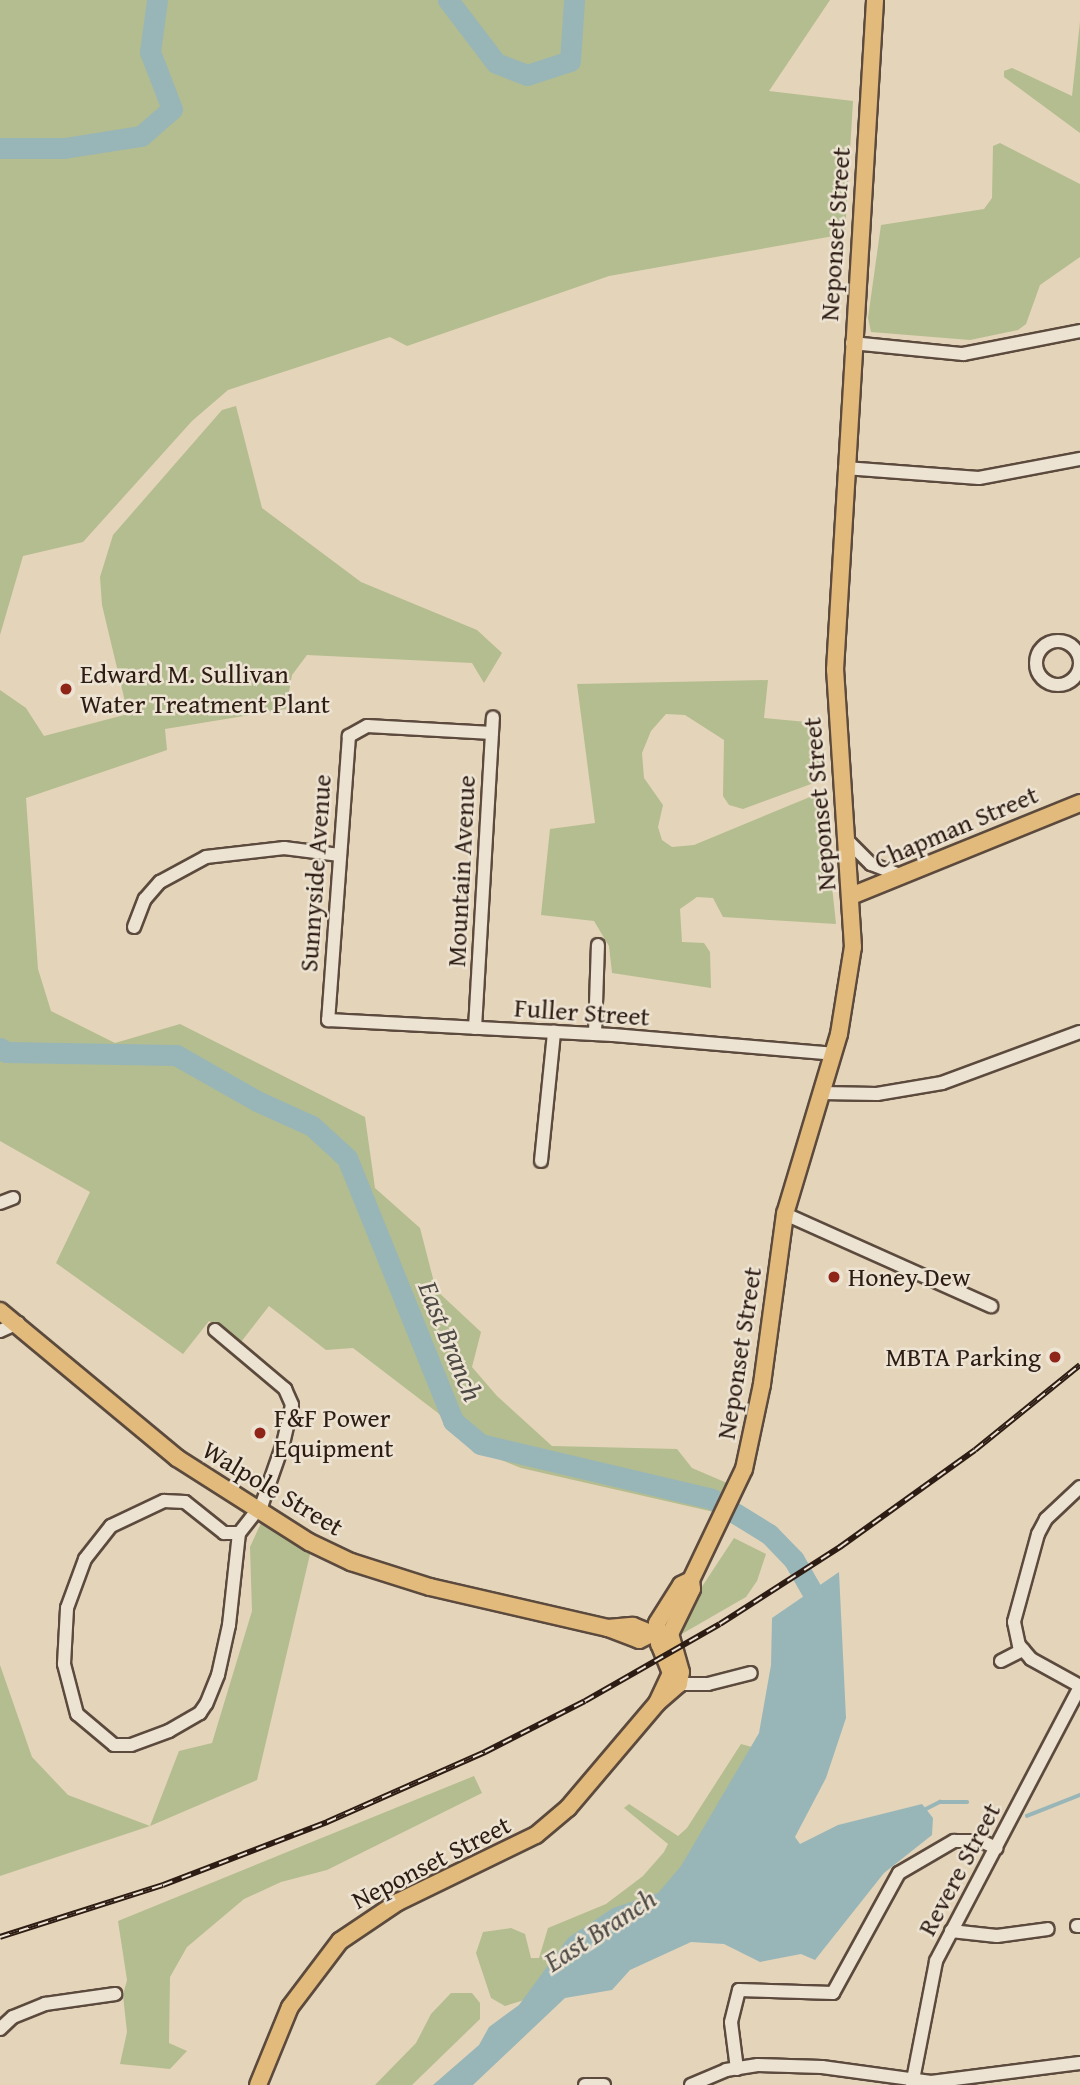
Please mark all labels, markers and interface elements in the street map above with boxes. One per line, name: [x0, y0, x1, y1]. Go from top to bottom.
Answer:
street label: Neponset Street: [813, 146, 857, 322]
place label: Edward M. Sullivan Water Treatment Plant: [80, 658, 330, 720]
marker: Edward M. Sullivan Water Treatment Plant: [58, 681, 74, 697]
street label: Neponset Street: [796, 716, 842, 892]
street label: Sunnyside Avenue: [293, 773, 337, 973]
street label: Mountain Avenue: [440, 774, 482, 968]
street label: Chapman Street: [870, 779, 1042, 875]
street label: Fuller Street: [513, 992, 651, 1032]
place label: Honey Dew: [848, 1261, 970, 1293]
street label: Neponset Street: [710, 1264, 768, 1442]
marker: Honey Dew: [826, 1269, 842, 1285]
water label: East Branch: [412, 1276, 490, 1406]
place label: MBTA Parking: [885, 1341, 1041, 1373]
marker: MBTA Parking: [1047, 1349, 1063, 1365]
place label: F&F Power Equipment: [274, 1402, 393, 1464]
marker: F&F Power Equipment: [252, 1425, 268, 1441]
street label: Walpole Street: [197, 1434, 349, 1542]
street label: Revere Street: [911, 1797, 1007, 1941]
street label: Neponset Street: [346, 1809, 516, 1915]
water label: East Branch: [538, 1881, 662, 1979]

